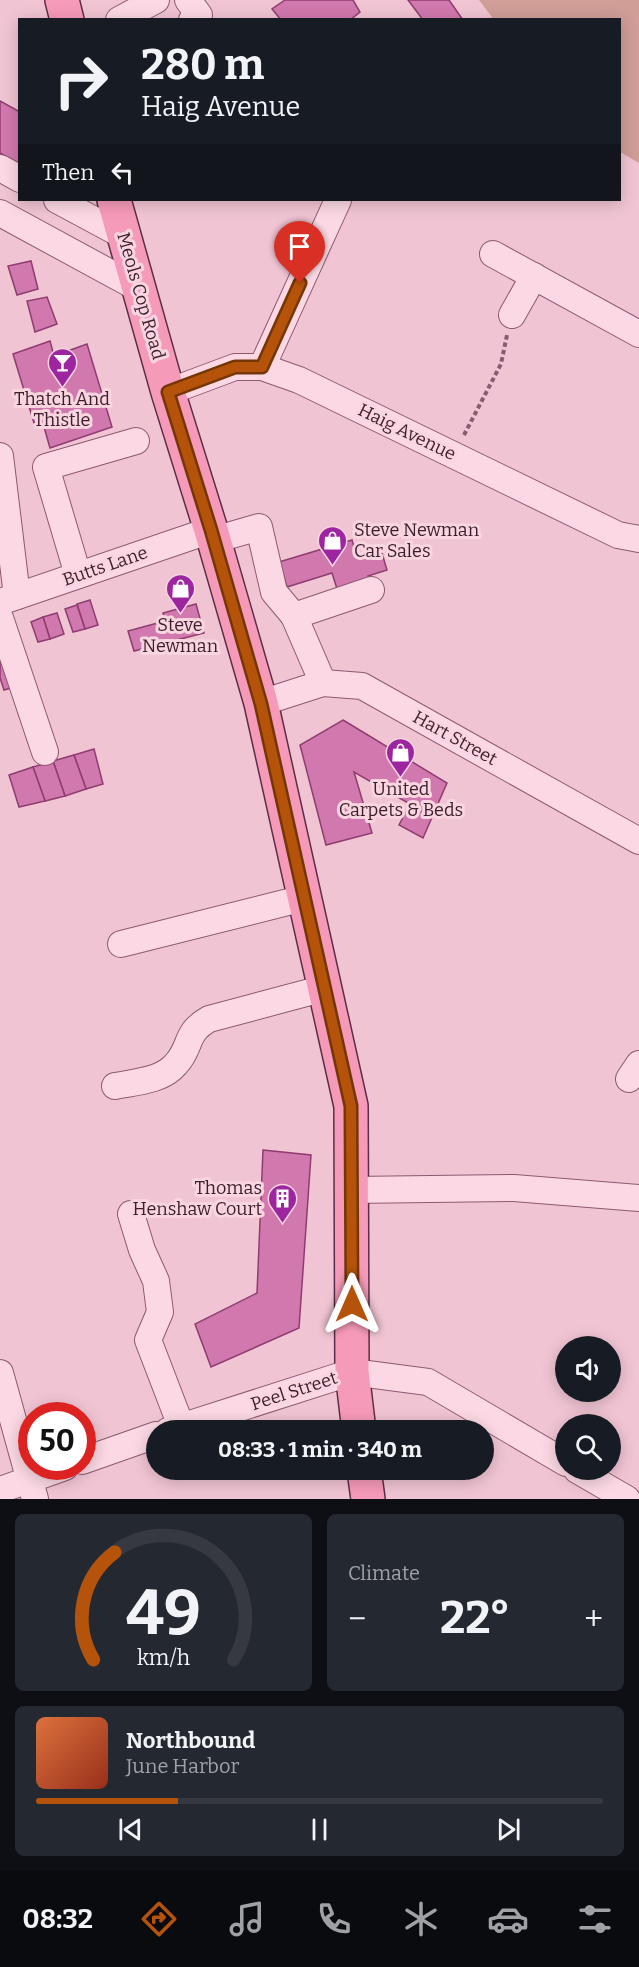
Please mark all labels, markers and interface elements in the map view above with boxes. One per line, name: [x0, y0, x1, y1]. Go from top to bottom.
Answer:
text: 280 m: [141, 40, 264, 90]
icon: right: [42, 42, 120, 120]
text: Haig Avenue: [141, 91, 300, 123]
icon: left: [106, 156, 139, 189]
text: Then: [42, 159, 94, 186]
pin: [274, 221, 325, 283]
street label: Meols Cop Road: [112, 230, 170, 363]
icon: arrive: [283, 230, 316, 263]
bar icon: Thatch And Thistle: [46, 346, 78, 388]
place label: Thatch And Thistle: [14, 388, 110, 431]
street label: Haig Avenue: [354, 399, 460, 465]
place label: Steve Newman Car Sales: [354, 519, 480, 562]
shop icon: Steve Newman Car Sales: [317, 524, 349, 566]
street label: Butts Lane: [60, 541, 150, 591]
shop icon: Steve Newman: [164, 572, 196, 614]
place label: Steve Newman: [142, 614, 219, 657]
street label: Hart Street: [409, 706, 501, 770]
shop icon: United Carpets & Beds: [385, 736, 417, 778]
place label: United Carpets & Beds: [339, 778, 463, 821]
place label: Thomas Henshaw Court: [132, 1177, 262, 1220]
building icon: Thomas Henshaw Court: [267, 1182, 299, 1224]
position arrow: [320, 1272, 384, 1336]
map controls: [555, 1336, 621, 1480]
button: sound: [555, 1336, 621, 1402]
street label: Peel Street: [248, 1367, 341, 1415]
speed limit sign: 50: [18, 1402, 96, 1480]
button: search: [555, 1414, 621, 1480]
text: 08:33 · 1 min · 340 m: [218, 1436, 422, 1463]
text: Climate: [348, 1561, 420, 1585]
text: 49: [126, 1576, 201, 1651]
text: 22°: [440, 1591, 510, 1645]
text: −: [348, 1599, 366, 1639]
text: +: [584, 1599, 603, 1639]
text: km/h: [137, 1645, 190, 1671]
text: Northbound: [126, 1727, 255, 1754]
text: June Harbor: [126, 1754, 239, 1778]
icon: previous: [114, 1813, 147, 1846]
icon: pause: [303, 1813, 336, 1846]
icon: next: [492, 1813, 525, 1846]
icon: directions: [138, 1898, 180, 1940]
icon: music: [226, 1898, 268, 1940]
icon: phone: [313, 1898, 355, 1940]
icon: climate: [400, 1898, 442, 1940]
icon: car: [487, 1898, 529, 1940]
icon: filters: [574, 1898, 616, 1940]
text: 08:32: [23, 1903, 93, 1935]

